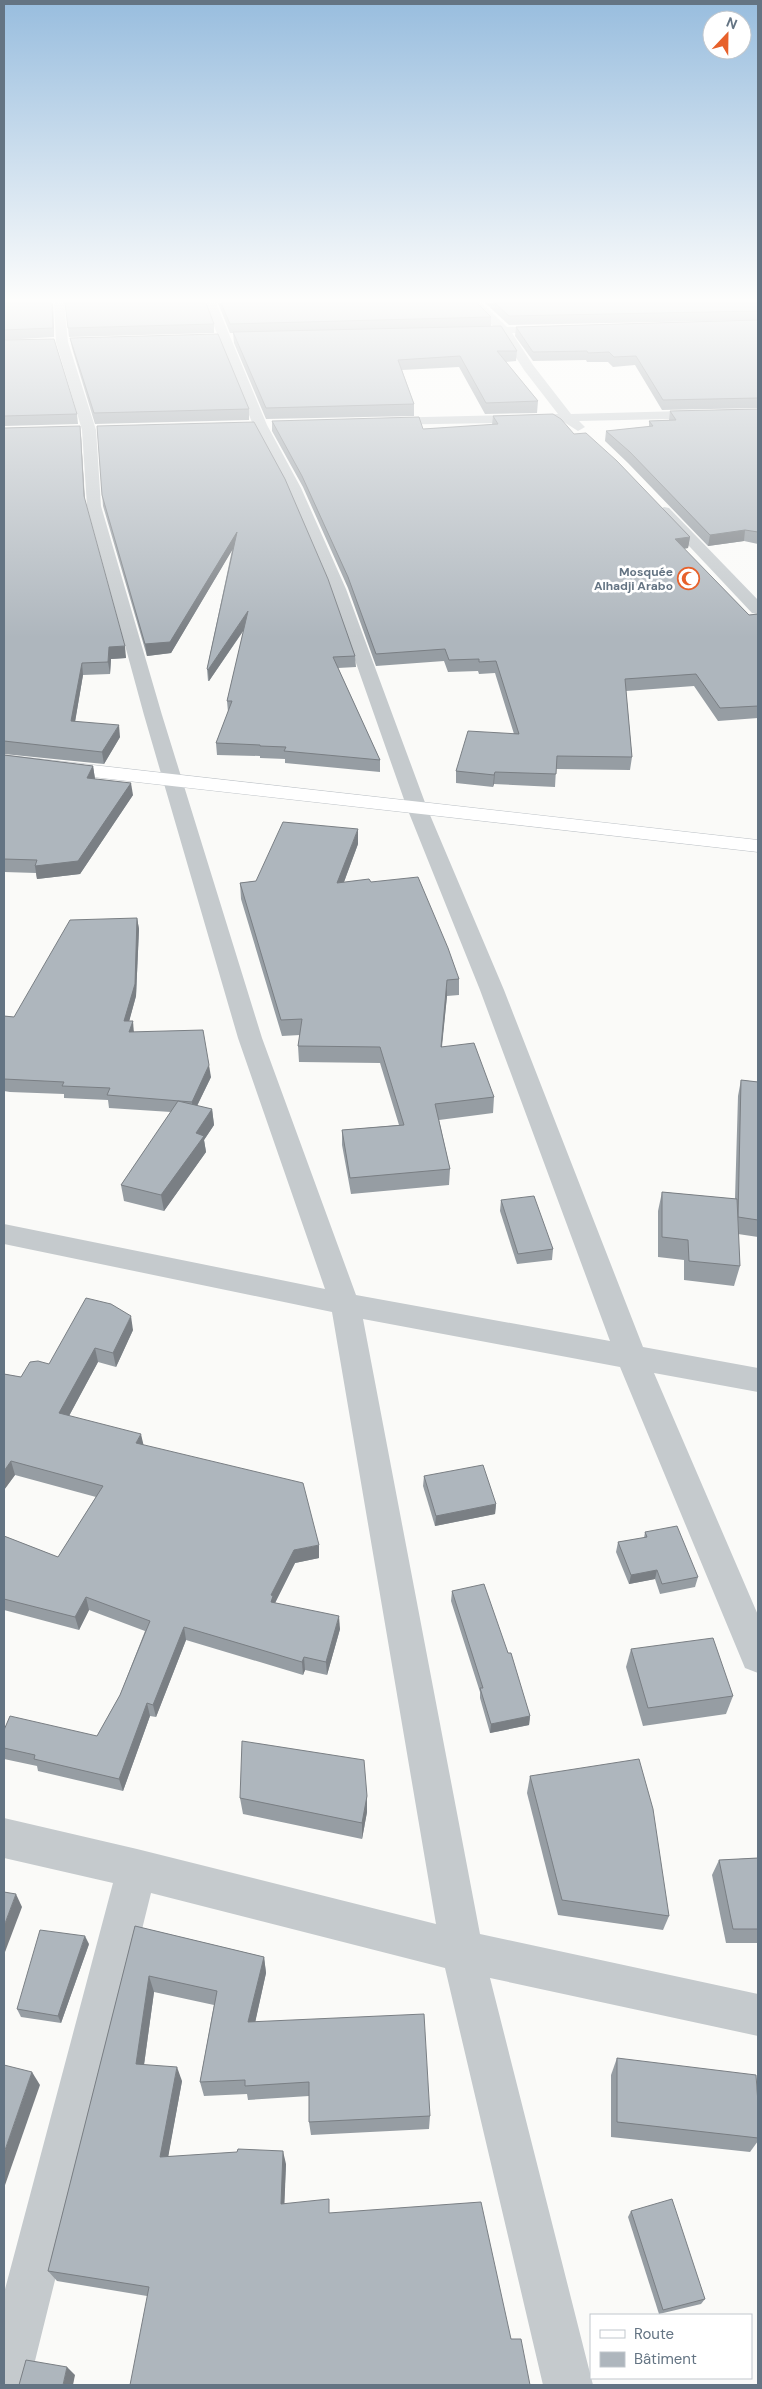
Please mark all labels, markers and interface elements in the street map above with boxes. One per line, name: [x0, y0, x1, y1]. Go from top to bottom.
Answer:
north arrow: [702, 10, 752, 60]
text: N: [724, 13, 740, 33]
place label: Mosquée Alhadji Arabo: [594, 564, 673, 594]
mosque icon: Mosquée Alhadji Arabo: [677, 567, 701, 591]
legend: [590, 2314, 752, 2379]
text: Route: [634, 2324, 674, 2344]
text: Bâtiment: [634, 2349, 697, 2369]

